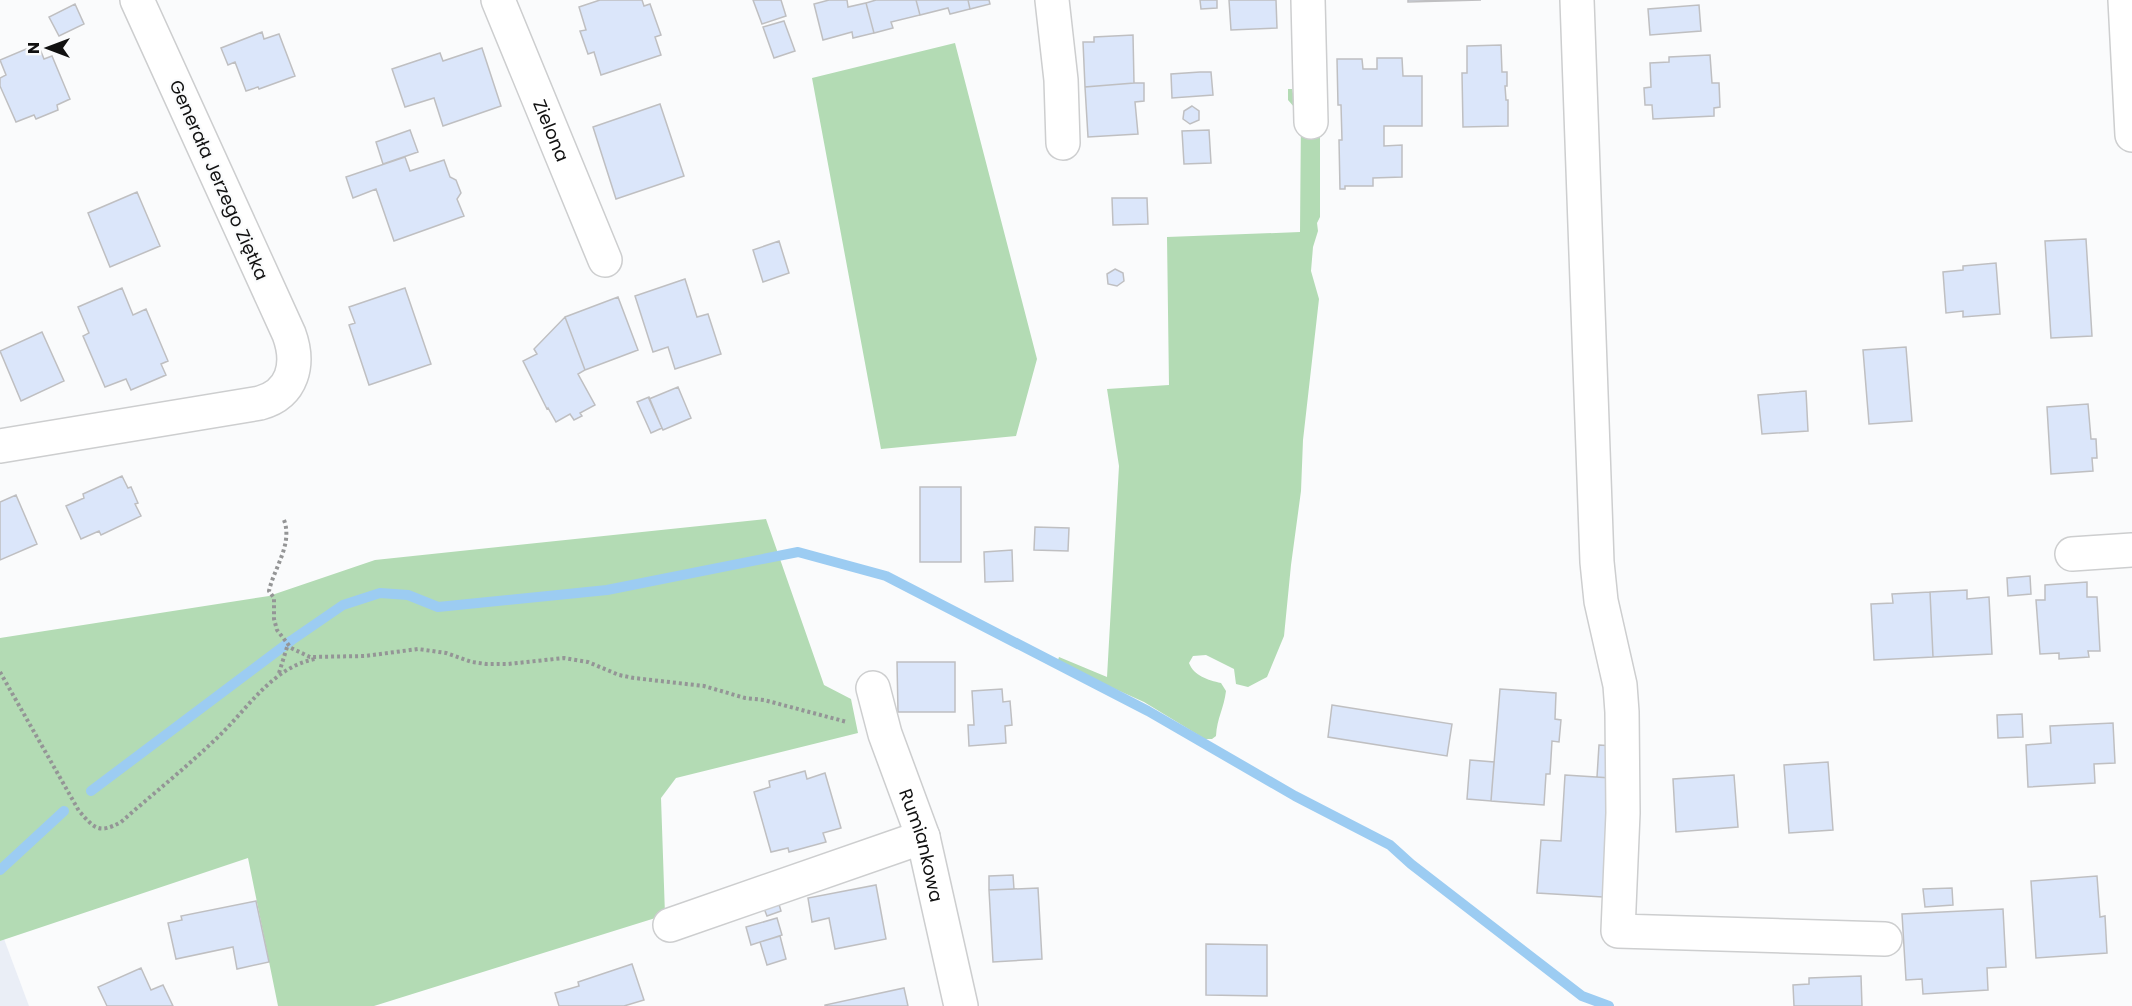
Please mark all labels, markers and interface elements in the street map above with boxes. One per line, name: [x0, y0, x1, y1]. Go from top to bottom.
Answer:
north arrow: [18, 18, 78, 78]
text: N: [22, 42, 45, 54]
street label: Generała Jerzego Ziętka: [163, 76, 275, 284]
street label: Zielona: [528, 96, 576, 165]
street label: Rumiankowa: [894, 785, 950, 904]

